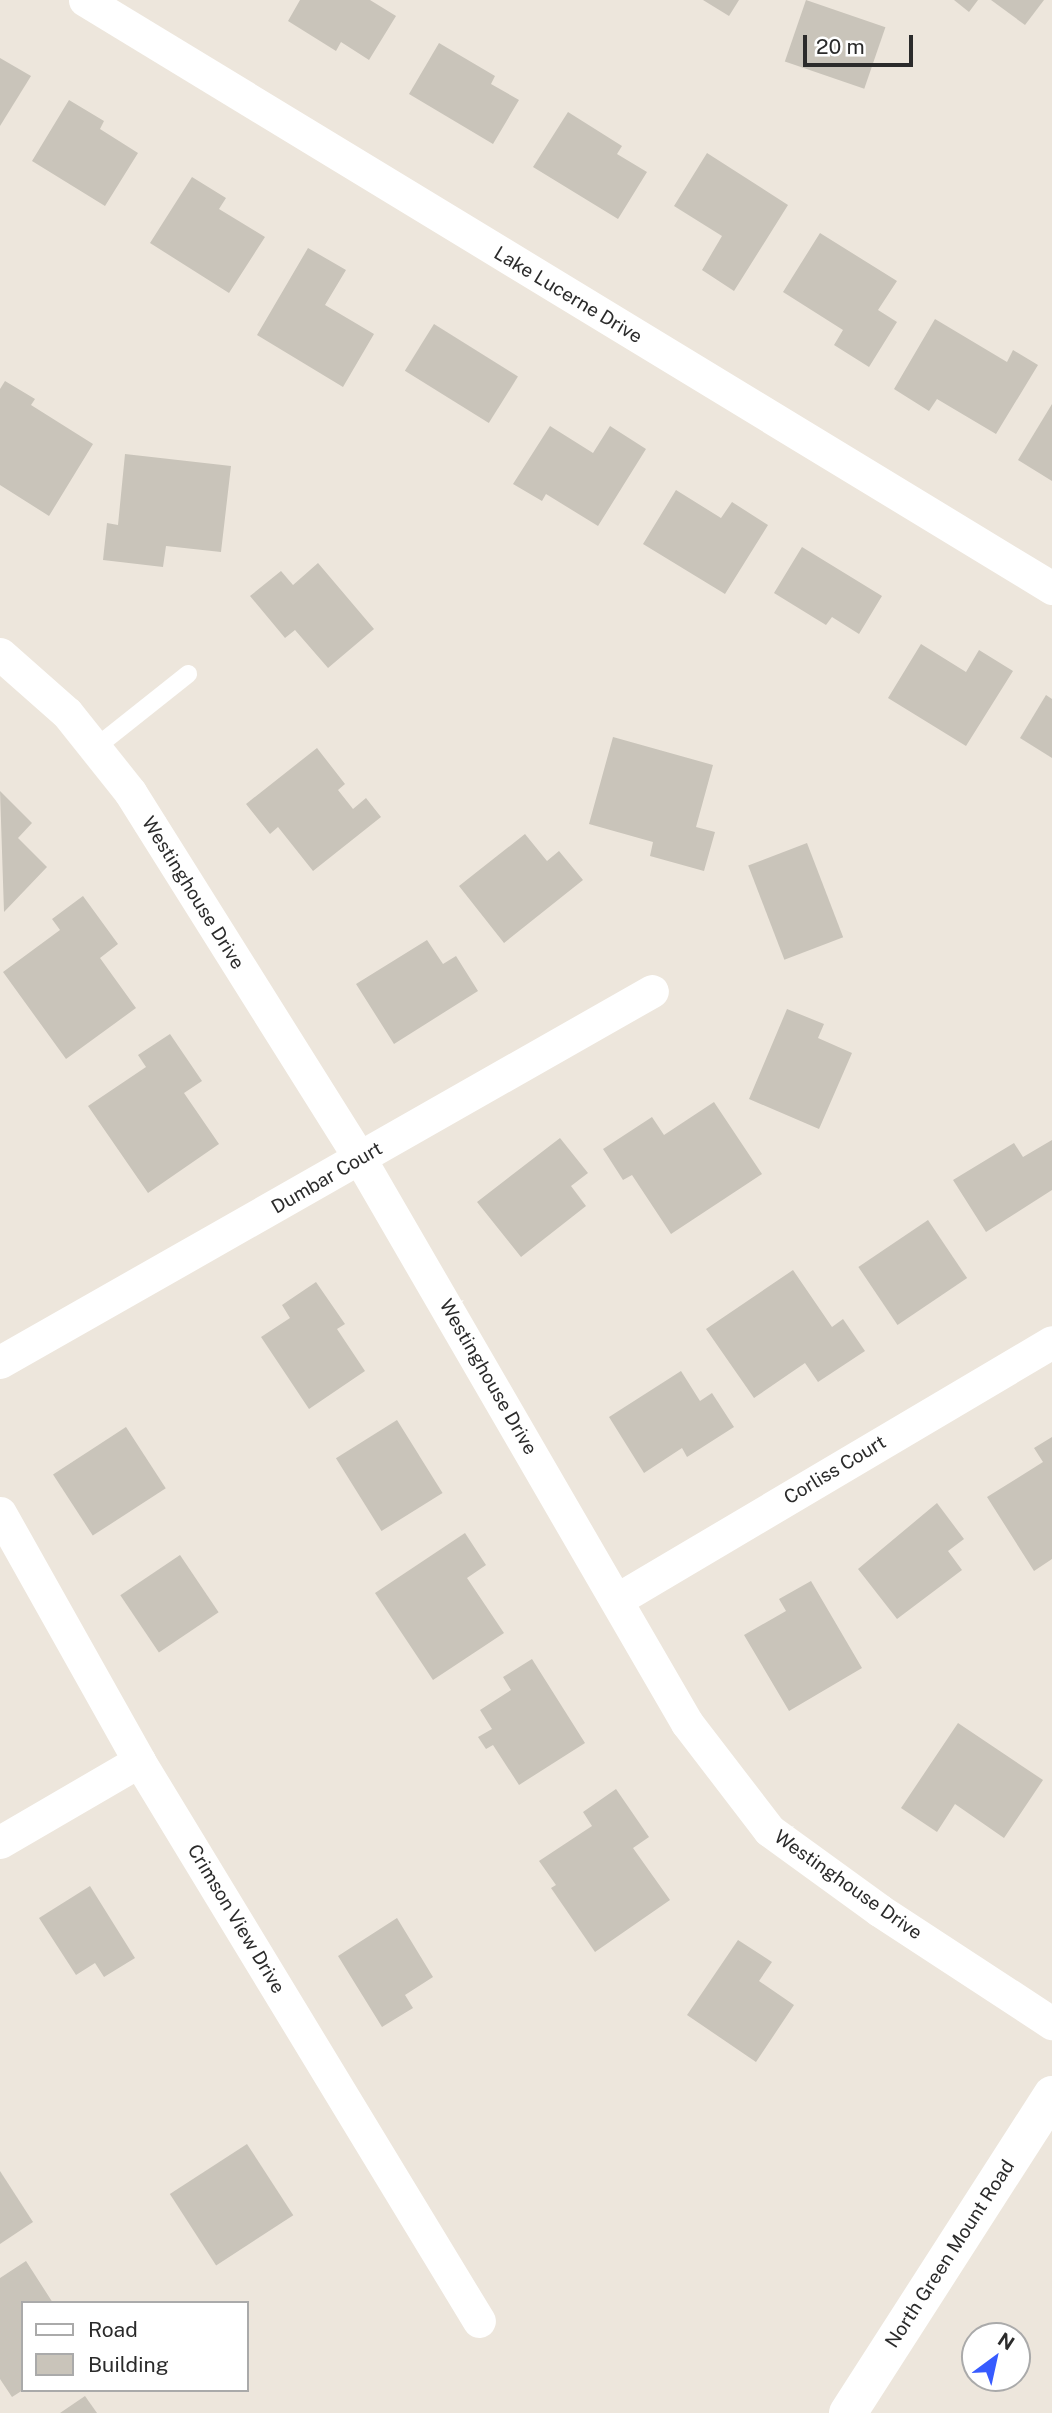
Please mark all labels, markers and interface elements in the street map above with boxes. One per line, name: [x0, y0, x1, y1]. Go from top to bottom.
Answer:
scale bar: [807, 21, 917, 65]
text: 20 m: [816, 34, 865, 59]
street label: Lake Lucerne Drive: [490, 242, 646, 348]
street label: Westinghouse Drive: [137, 813, 249, 973]
street label: Dumbar Court: [268, 1137, 386, 1219]
street label: Westinghouse Drive: [434, 1295, 542, 1459]
street label: Corliss Court: [780, 1431, 890, 1509]
street label: Westinghouse Drive: [770, 1825, 926, 1945]
street label: Crimson View Drive: [182, 1840, 290, 1998]
street label: North Green Mount Road: [881, 2156, 1019, 2352]
legend: [21, 2301, 248, 2392]
text: Road: [88, 2317, 138, 2342]
north arrow: [961, 2322, 1031, 2392]
text: Building: [88, 2352, 169, 2377]

